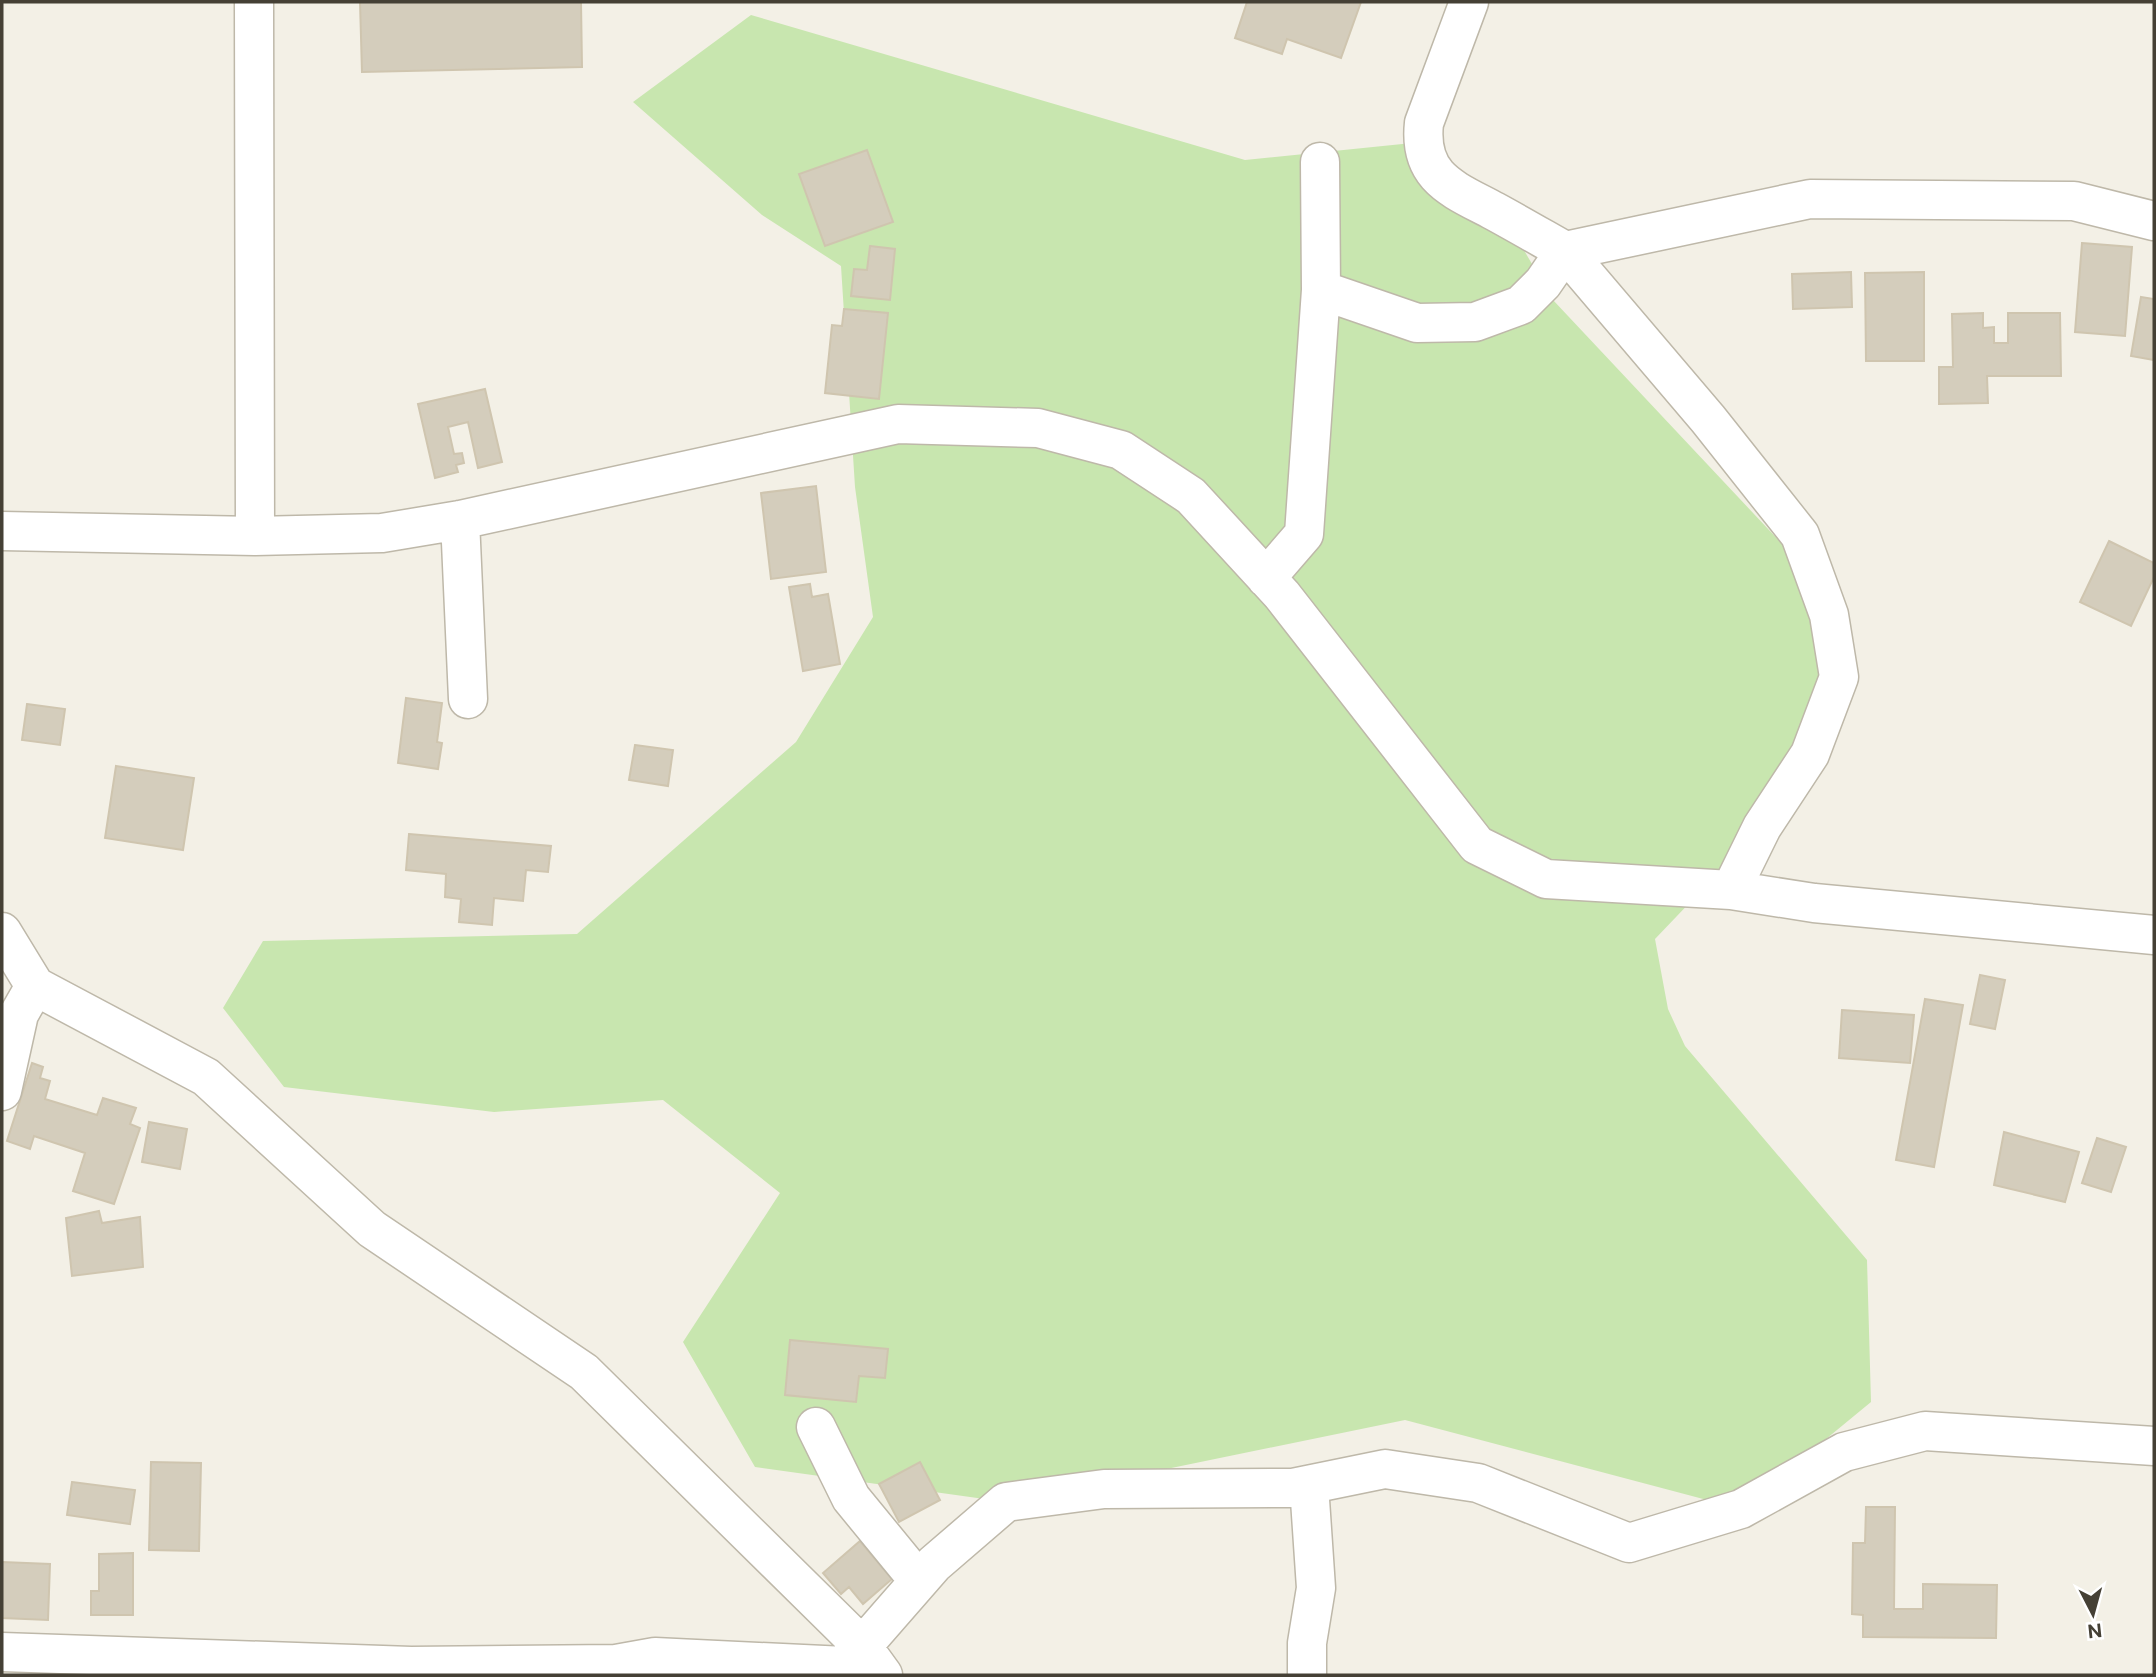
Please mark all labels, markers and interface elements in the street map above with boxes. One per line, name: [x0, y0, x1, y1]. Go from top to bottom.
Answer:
north arrow: [2058, 1579, 2128, 1649]
text: N: [2086, 1619, 2103, 1643]

